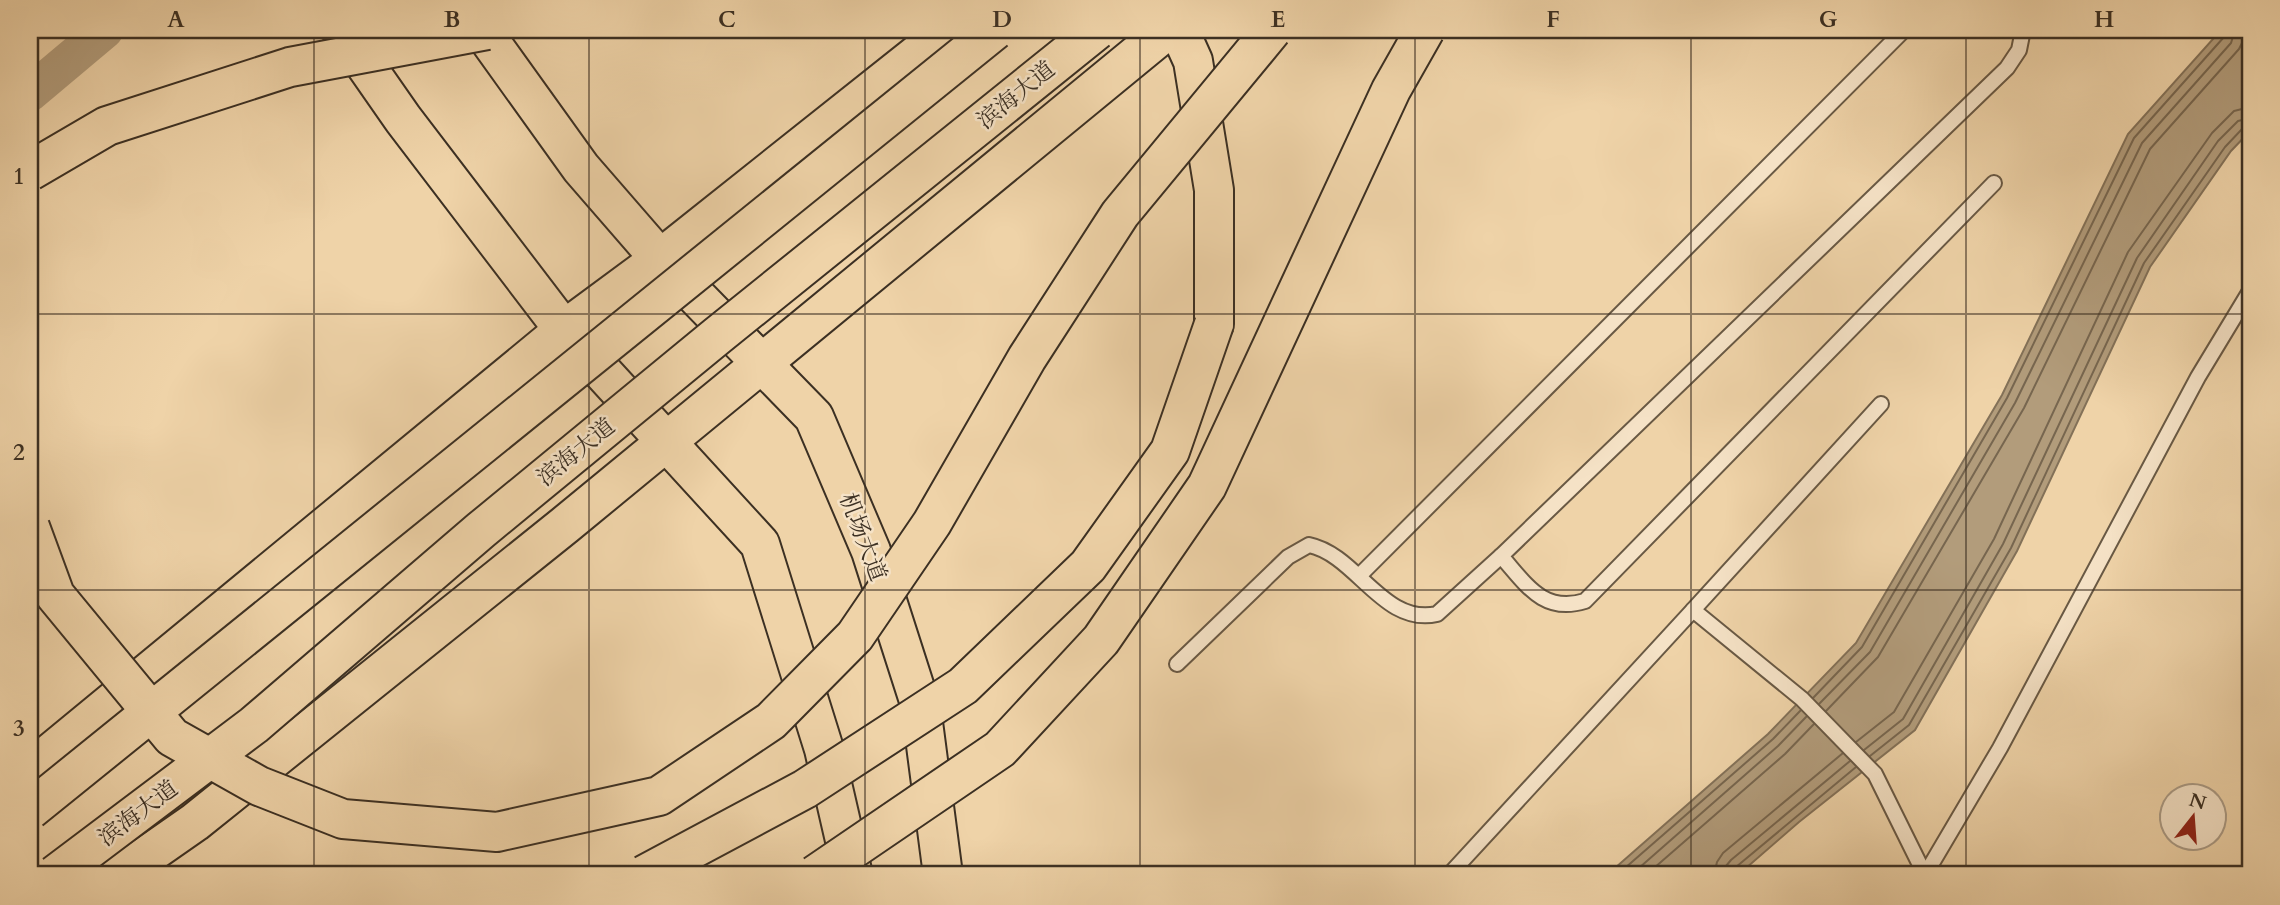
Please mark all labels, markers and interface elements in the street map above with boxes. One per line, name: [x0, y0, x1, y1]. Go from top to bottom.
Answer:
text: A: [167, 4, 185, 35]
text: B: [444, 4, 460, 35]
text: C: [718, 4, 736, 35]
text: D: [992, 4, 1012, 35]
text: E: [1271, 4, 1285, 35]
text: F: [1546, 4, 1560, 35]
text: G: [1819, 4, 1838, 35]
text: H: [2094, 4, 2114, 35]
street label: 滨海大道: [970, 54, 1062, 136]
text: 1: [13, 161, 25, 192]
street label: 滨海大道: [530, 411, 622, 493]
text: 2: [13, 437, 25, 468]
street label: 机场大道: [832, 489, 894, 585]
text: 3: [13, 713, 25, 744]
street label: 滨海大道: [92, 773, 184, 853]
north arrow: [2158, 782, 2228, 852]
text: N: [2186, 787, 2210, 817]

